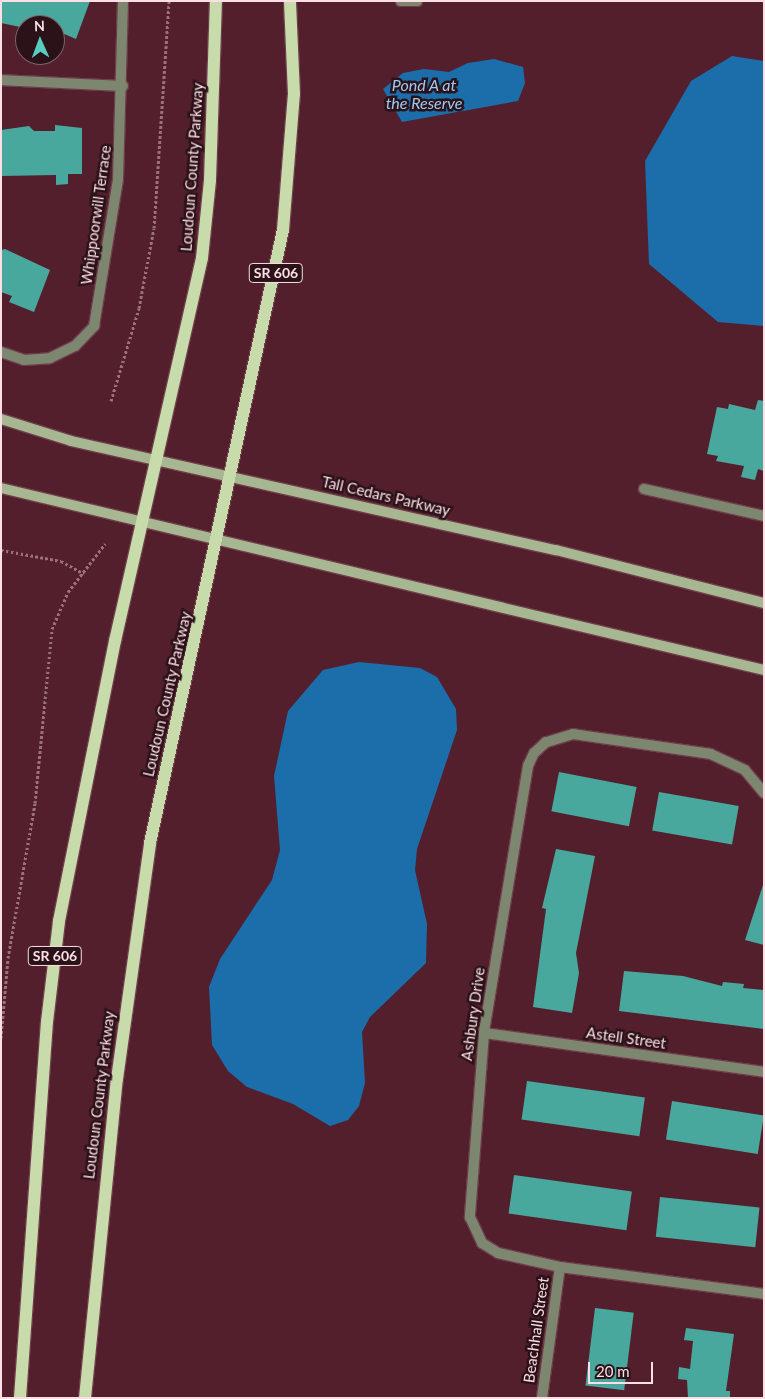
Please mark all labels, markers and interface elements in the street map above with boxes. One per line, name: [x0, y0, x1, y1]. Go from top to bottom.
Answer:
north arrow: [15, 15, 65, 65]
text: N: [34, 17, 45, 34]
water label: Pond A at the Reserve: [386, 75, 462, 113]
street label: Loudoun County Parkway: [177, 82, 207, 252]
street label: Whippoorwill Terrace: [77, 144, 115, 286]
road number: SR 606: [248, 262, 304, 284]
street label: Tall Cedars Parkway: [320, 473, 452, 519]
street label: Loudoun County Parkway: [139, 609, 195, 779]
road number: SR 606: [28, 944, 82, 968]
street label: Ashbury Drive: [458, 966, 488, 1062]
street label: Loudoun County Parkway: [80, 1010, 118, 1180]
street label: Astell Street: [585, 1023, 667, 1053]
street label: Beachhall Street: [520, 1276, 552, 1384]
scale bar: [590, 1352, 655, 1384]
text: 20 m: [596, 1362, 630, 1380]

